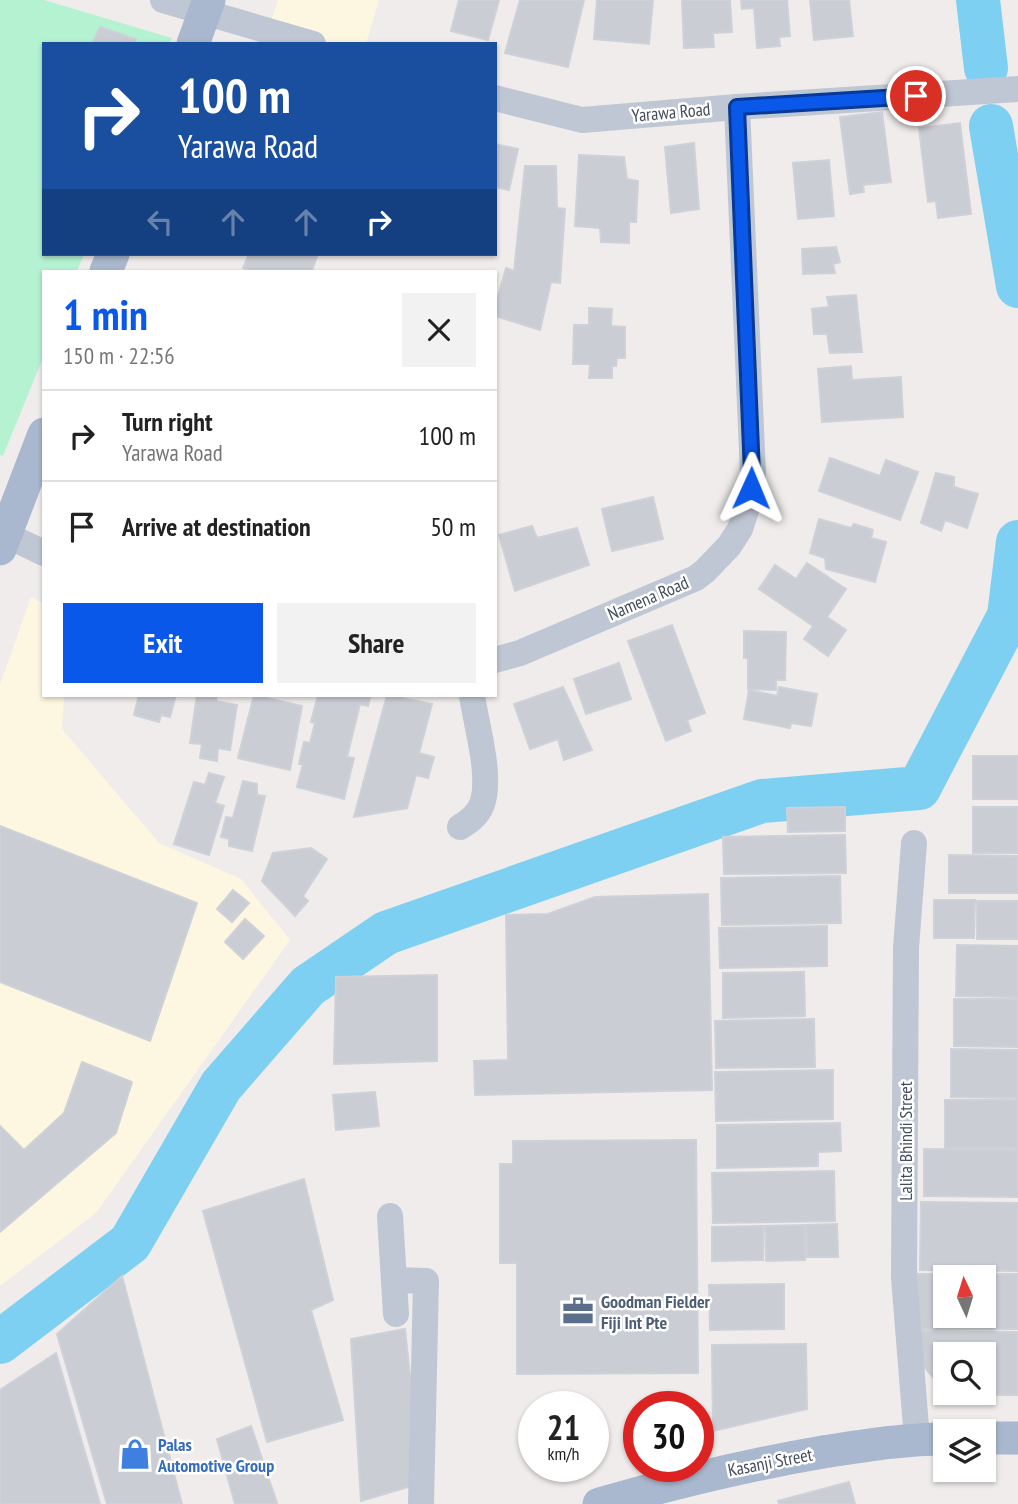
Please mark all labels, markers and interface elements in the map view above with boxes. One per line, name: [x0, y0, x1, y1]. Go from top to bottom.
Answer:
text: 100 m: [178, 63, 291, 127]
pin: [886, 66, 946, 126]
icon: right: [63, 70, 154, 161]
icon: arrive: [897, 77, 935, 115]
street label: Yarawa Road: [631, 97, 711, 127]
text: Yarawa Road: [178, 125, 318, 167]
icon: left: [141, 203, 179, 241]
icon: ahead: [214, 203, 252, 241]
icon: ahead: [287, 203, 325, 241]
icon: right: [360, 203, 398, 241]
text: 1 min: [63, 287, 148, 342]
button: close: [402, 293, 476, 367]
text: 150 m · 22:56: [63, 341, 175, 370]
text: Turn right: [122, 405, 213, 438]
icon: right: [63, 417, 101, 455]
text: 100 m: [418, 419, 476, 452]
text: Yarawa Road: [122, 438, 223, 467]
position arrow: [714, 451, 788, 525]
icon: arrive: [63, 508, 101, 546]
text: Arrive at destination: [122, 510, 311, 543]
text: 50 m: [430, 510, 476, 543]
street label: Namena Road: [604, 571, 692, 625]
button: Exit: [63, 603, 263, 683]
button: Share: [277, 603, 476, 683]
street label: Lalita Bhindi Street: [894, 1081, 917, 1201]
north arrow: [933, 1265, 996, 1328]
map controls: [933, 1265, 996, 1482]
place label: Goodman Fielder Fiji Int Pte: [601, 1290, 711, 1334]
office icon: Goodman Fielder Fiji Int Pte: [561, 1294, 595, 1328]
button: search: [933, 1342, 996, 1405]
speed limit sign: 30: [623, 1391, 714, 1482]
text: 21: [547, 1404, 580, 1450]
button: layers: [933, 1419, 996, 1482]
place label: Palas Automotive Group: [157, 1433, 274, 1477]
shop icon: Palas Automotive Group: [118, 1437, 152, 1471]
text: km/h: [548, 1442, 579, 1465]
street label: Kasanji Street: [726, 1443, 814, 1481]

